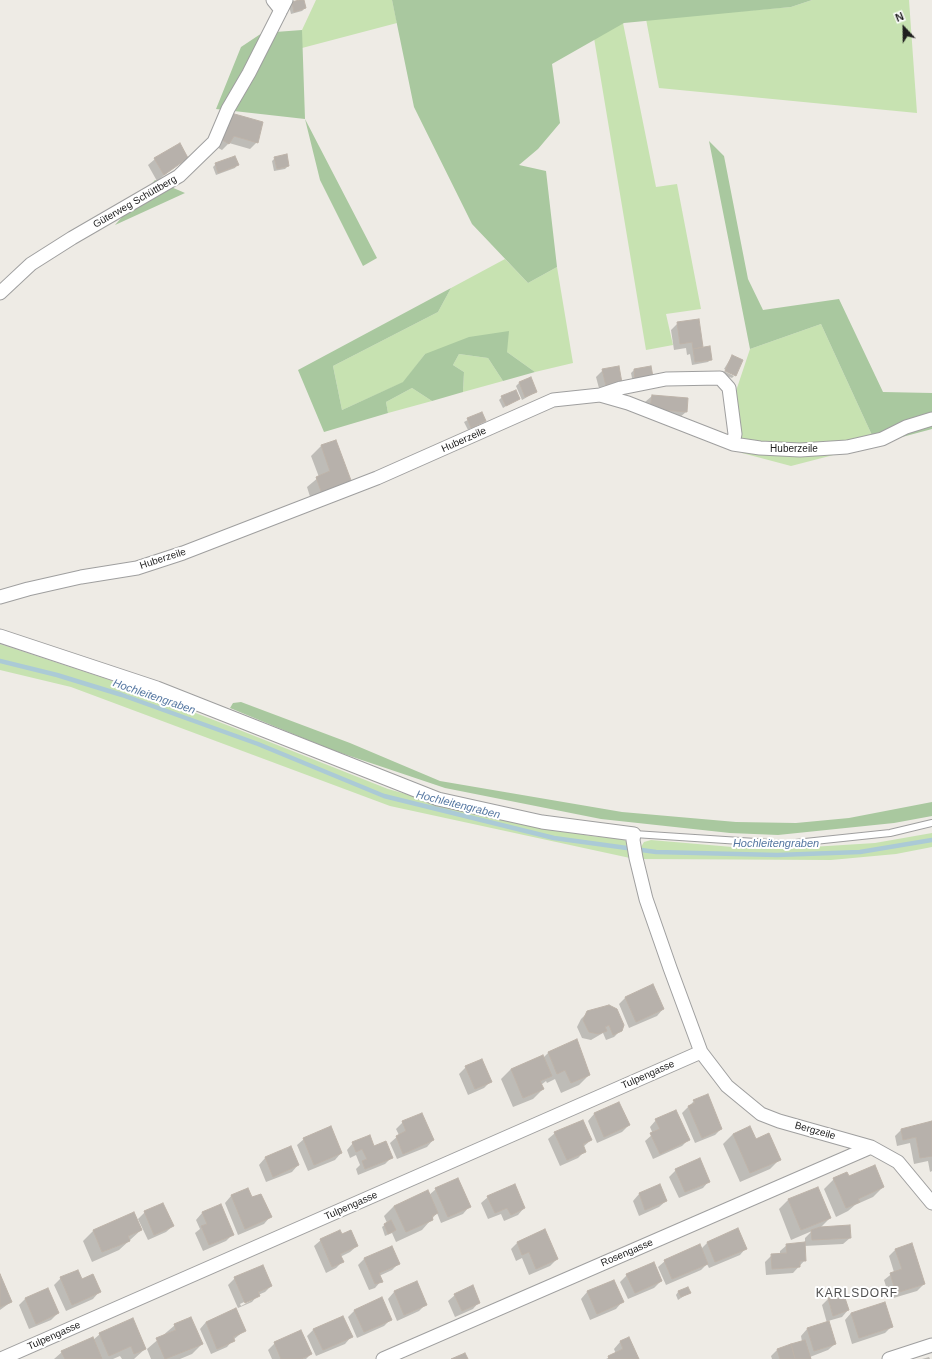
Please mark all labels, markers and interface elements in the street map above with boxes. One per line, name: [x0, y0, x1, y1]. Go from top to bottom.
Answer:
north arrow: [884, 8, 924, 48]
text: N: [894, 10, 905, 24]
street label: Güterweg Schüttberg: [91, 173, 179, 231]
street label: Huberzeile: [440, 425, 488, 455]
street label: Huberzeile: [770, 443, 818, 455]
street label: Huberzeile: [138, 546, 188, 572]
water label: Hochleitengraben: [111, 677, 197, 717]
water label: Hochleitengraben: [415, 788, 501, 822]
water label: Hochleitengraben: [733, 837, 819, 851]
street label: Tulpengasse: [620, 1058, 676, 1092]
street label: Bergzeile: [793, 1119, 837, 1143]
street label: Tulpengasse: [323, 1189, 379, 1223]
street label: Rosengasse: [599, 1237, 655, 1269]
district label: KARLSDORF: [816, 1287, 898, 1301]
street label: Tulpengasse: [26, 1319, 82, 1353]

